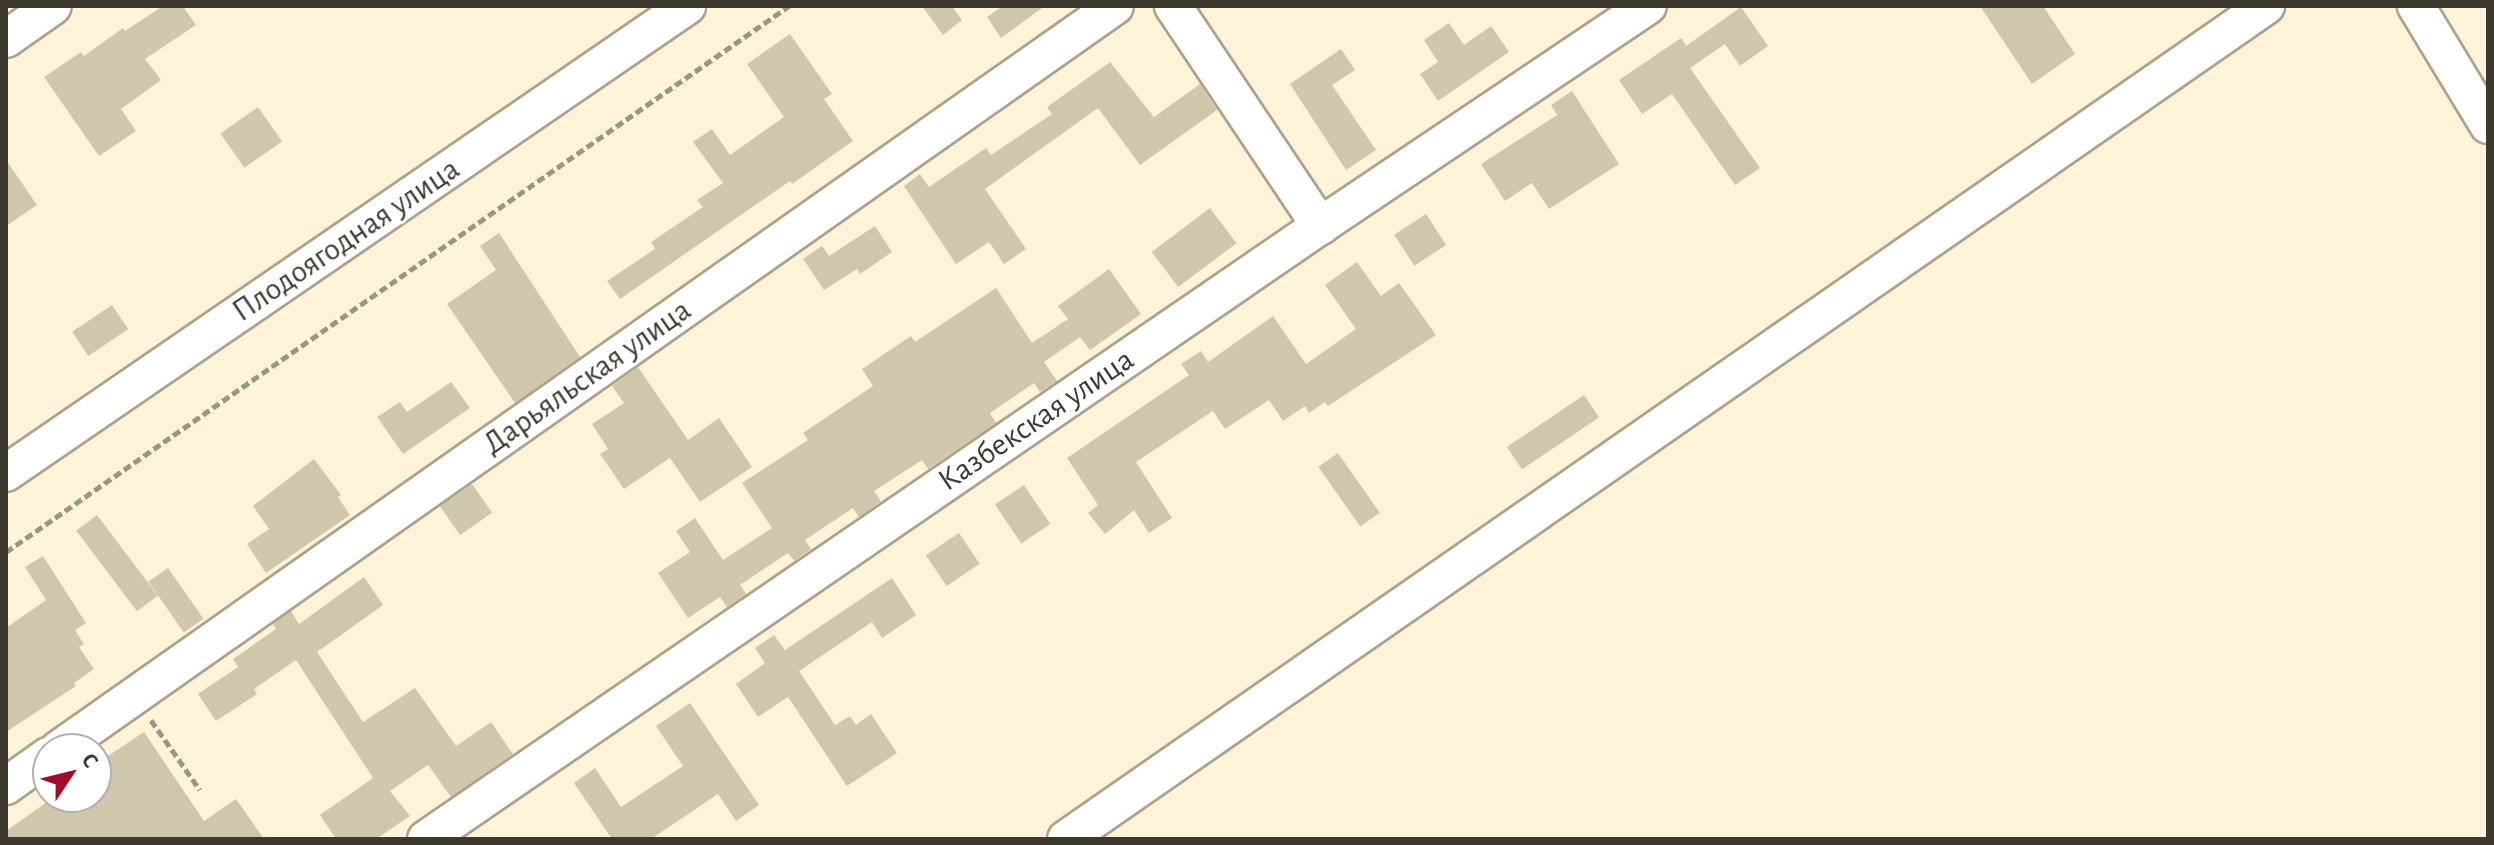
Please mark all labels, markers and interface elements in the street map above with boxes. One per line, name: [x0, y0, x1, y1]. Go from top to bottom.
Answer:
street label: Плодоягодная улица: [225, 150, 467, 330]
street label: Дарьяльская улица: [476, 291, 698, 463]
street label: Казбекская улица: [931, 340, 1141, 500]
north arrow: [32, 733, 112, 813]
text: С: [78, 749, 103, 772]

